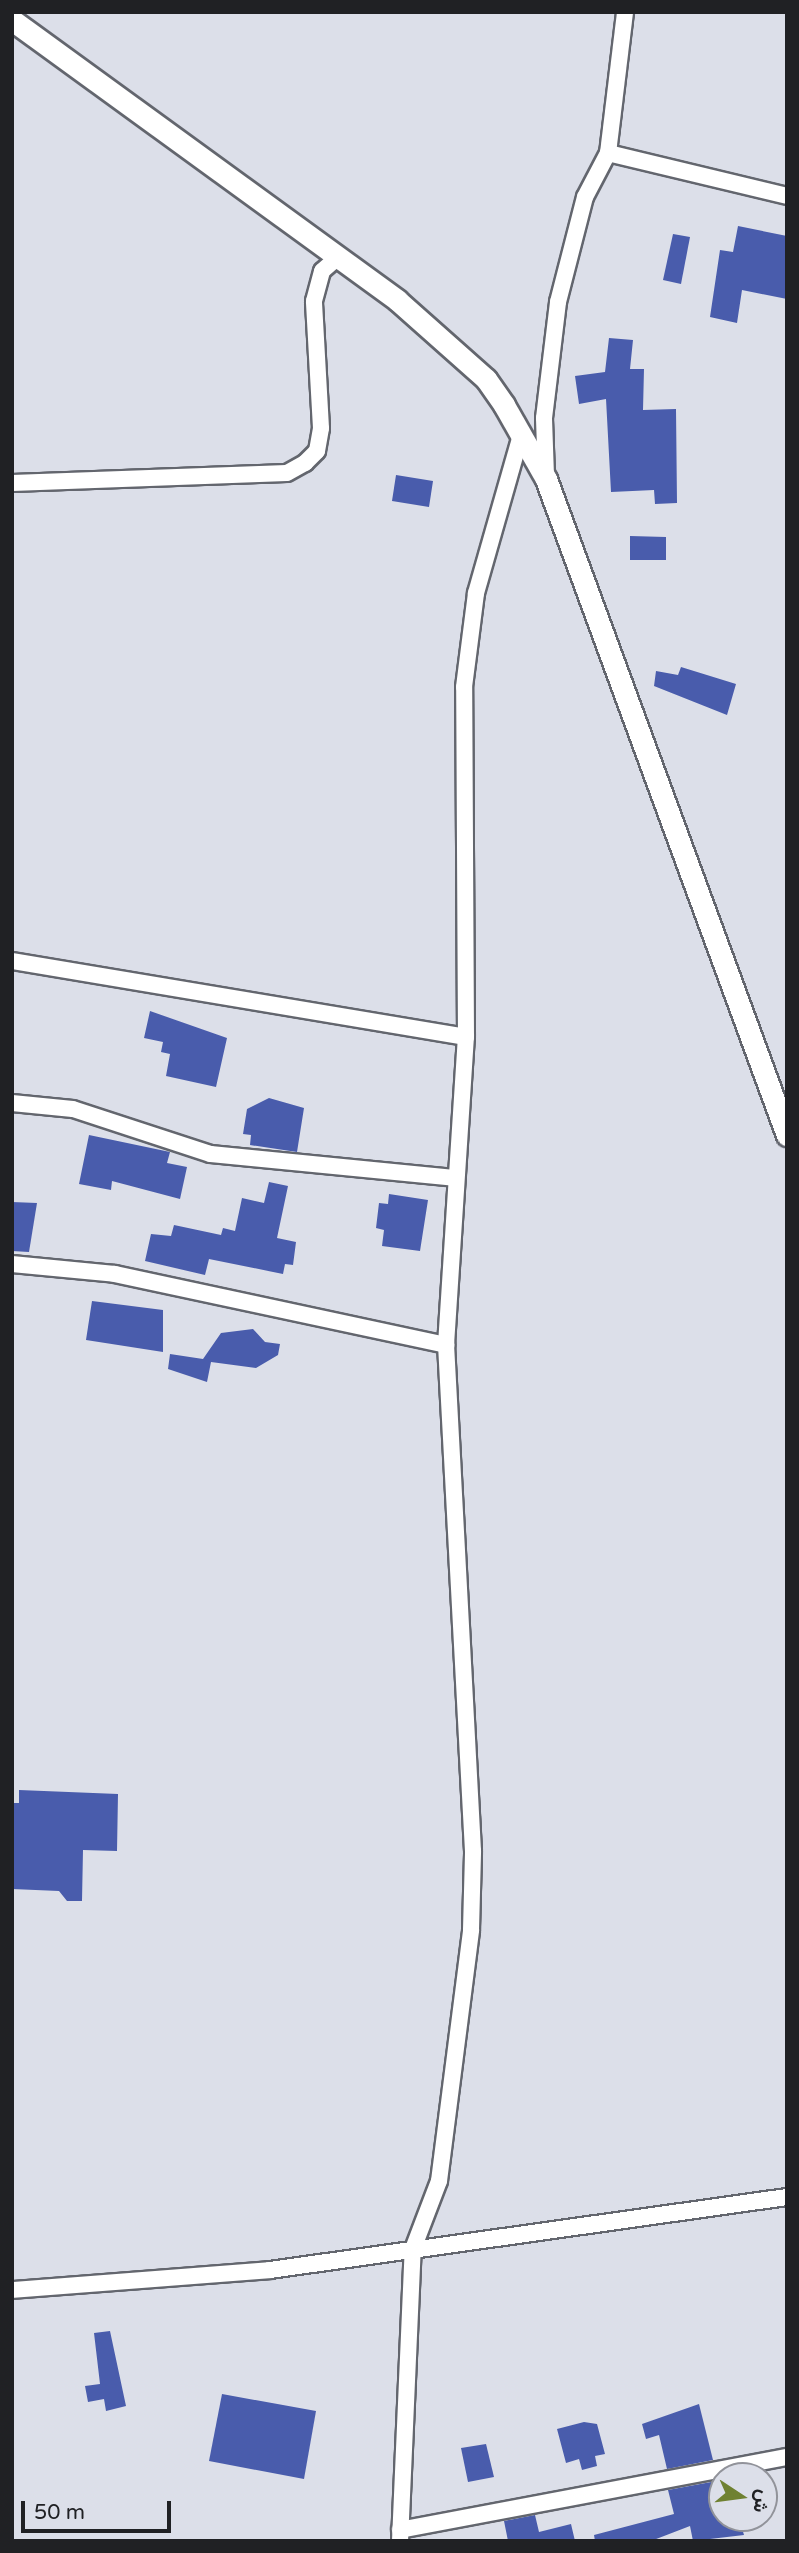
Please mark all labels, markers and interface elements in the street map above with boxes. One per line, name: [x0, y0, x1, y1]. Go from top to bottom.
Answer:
north arrow: [708, 2462, 778, 2532]
scale bar: [24, 2486, 175, 2530]
text: ش: [748, 2488, 775, 2515]
text: 50 m: [34, 2500, 85, 2525]

